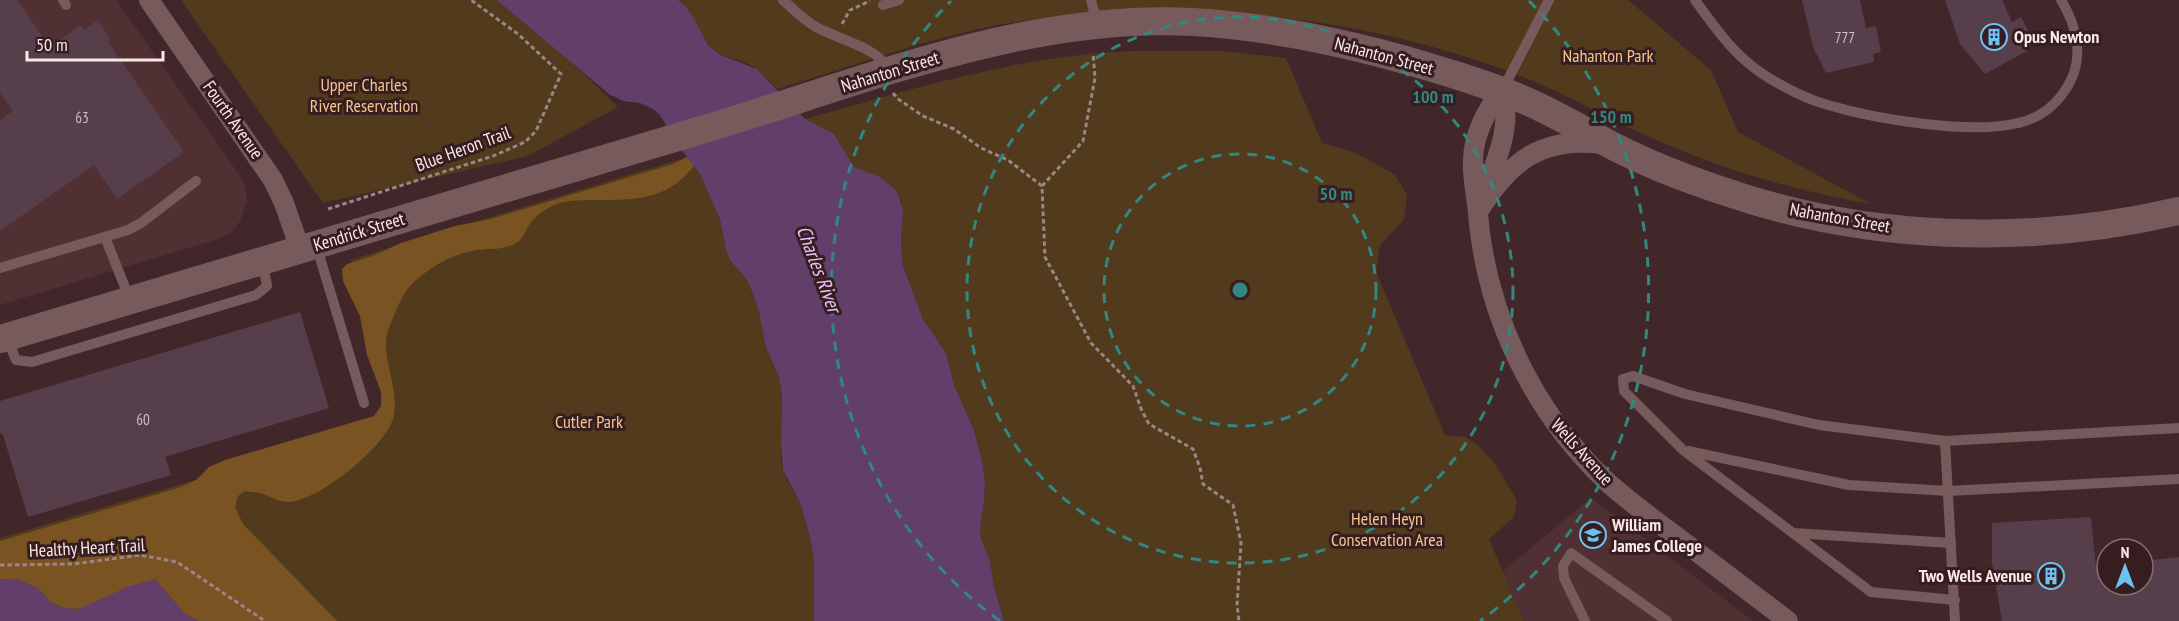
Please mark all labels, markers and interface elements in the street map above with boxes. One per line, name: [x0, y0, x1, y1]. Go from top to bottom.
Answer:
building icon: Opus Newton: [1979, 22, 2009, 52]
scale bar: [27, 24, 164, 62]
place label: Opus Newton: [2014, 25, 2099, 48]
house number: 777: [1835, 28, 1855, 47]
street label: Nahanton Street: [1332, 31, 1436, 80]
text: 50 m: [36, 33, 68, 56]
park label: Nahanton Park: [1563, 44, 1653, 67]
street label: Nahanton Street: [838, 46, 942, 97]
park label: Upper Charles River Reservation: [310, 73, 418, 117]
street label: Fourth Avenue: [198, 76, 269, 163]
text: 100 m: [1412, 85, 1454, 108]
text: 150 m: [1590, 105, 1632, 128]
house number: 63: [75, 108, 89, 127]
street label: Blue Heron Trail: [412, 120, 514, 176]
text: 50 m: [1320, 182, 1352, 205]
street label: Nahanton Street: [1788, 197, 1892, 238]
street label: Kendrick Street: [310, 207, 407, 256]
water label: Charles River: [791, 222, 848, 318]
centre of rings: [1230, 280, 1250, 300]
house number: 60: [136, 410, 150, 429]
park label: Cutler Park: [555, 410, 623, 433]
street label: Wells Avenue: [1546, 413, 1618, 490]
park label: Helen Heyn Conservation Area: [1331, 507, 1443, 551]
place label: William James College: [1611, 513, 1702, 557]
school or university icon: William James College: [1578, 520, 1608, 550]
street label: Healthy Heart Trail: [28, 533, 146, 562]
north arrow: [2095, 537, 2155, 597]
text: N: [2121, 542, 2129, 562]
building icon: Two Wells Avenue: [2036, 561, 2066, 591]
place label: Two Wells Avenue: [1919, 564, 2032, 587]

